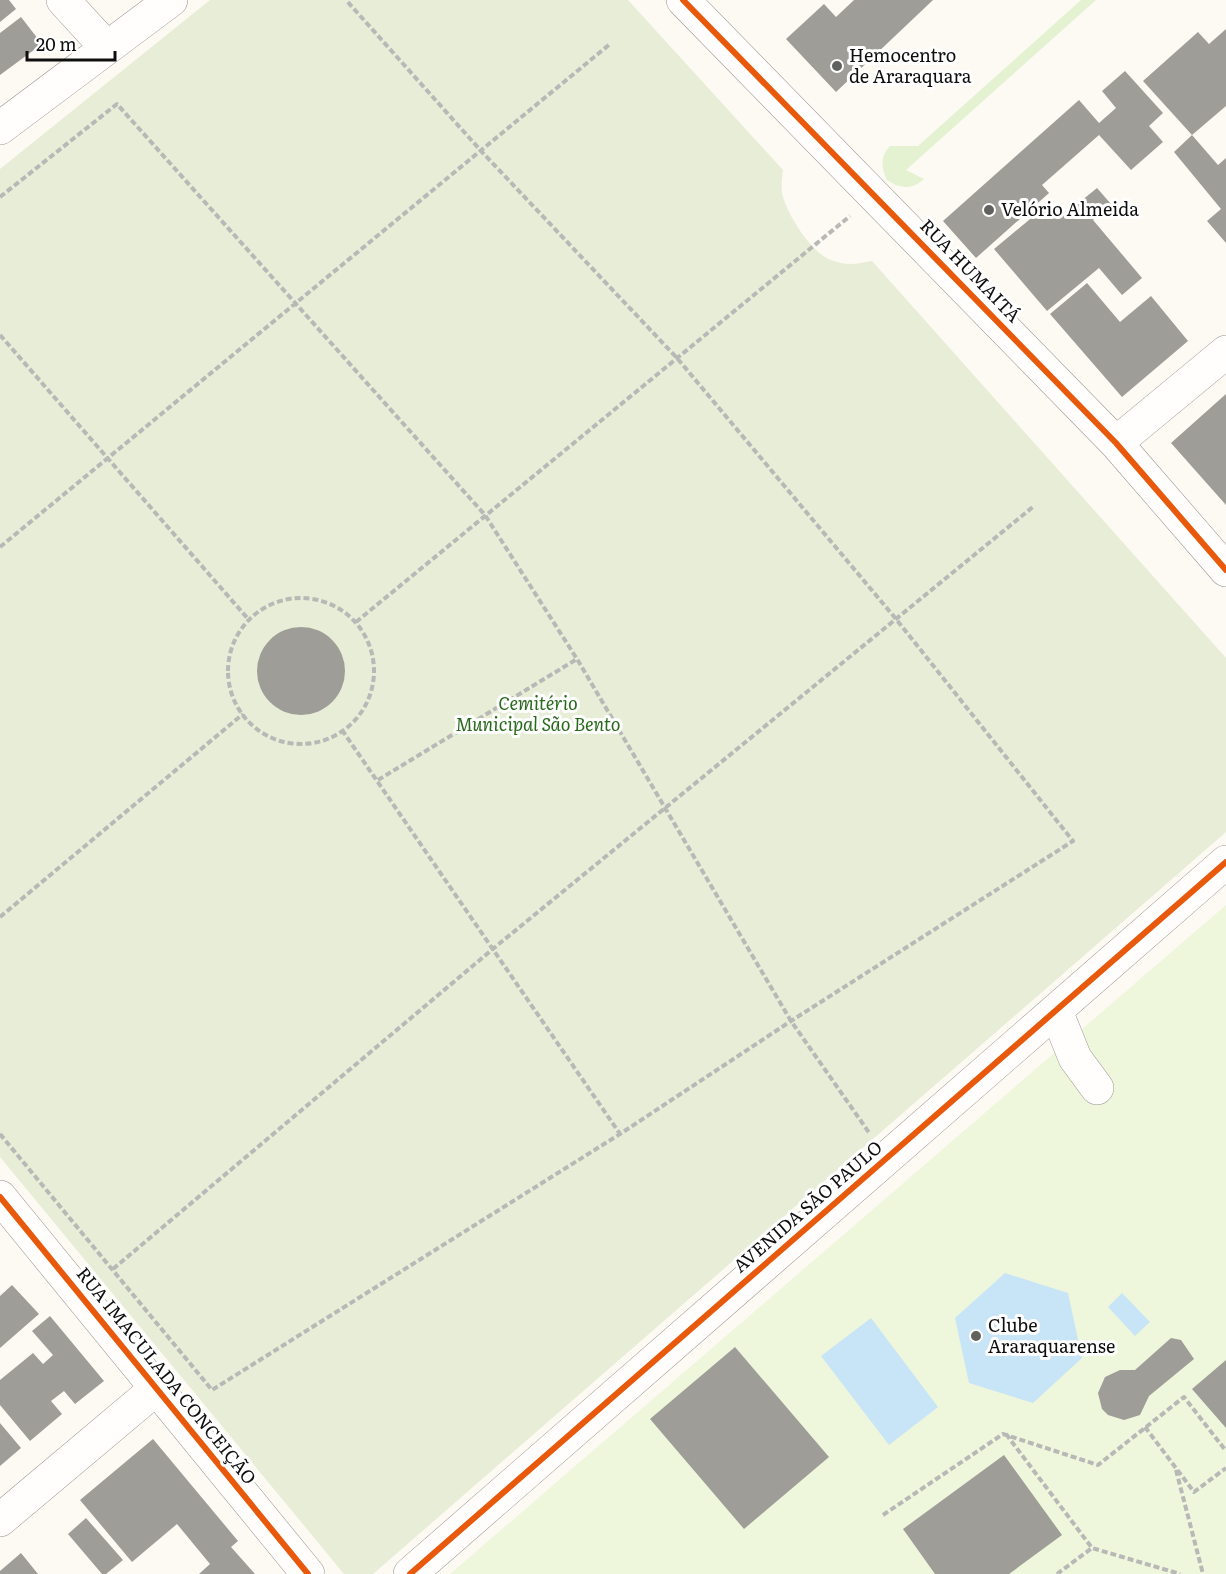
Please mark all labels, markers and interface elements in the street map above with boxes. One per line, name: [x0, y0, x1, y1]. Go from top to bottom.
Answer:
scale bar: [27, 24, 116, 62]
text: 20 m: [36, 30, 77, 57]
place label: Hemocentro de Araraquara: [849, 41, 972, 89]
marker: Hemocentro de Araraquara: [830, 59, 844, 73]
place label: Velório Almeida: [1001, 195, 1139, 222]
marker: Velório Almeida: [982, 203, 996, 217]
street label: RUA HUMAITÁ: [915, 212, 1028, 328]
park label: Cemitério Municipal São Bento: [456, 689, 620, 737]
street label: AVENIDA SÃO PAULO: [726, 1133, 888, 1278]
street label: RUA IMACULADA CONCEIÇÃO: [71, 1260, 264, 1490]
place label: Clube Araraquarense: [988, 1311, 1115, 1359]
marker: Clube Araraquarense: [969, 1329, 983, 1343]

